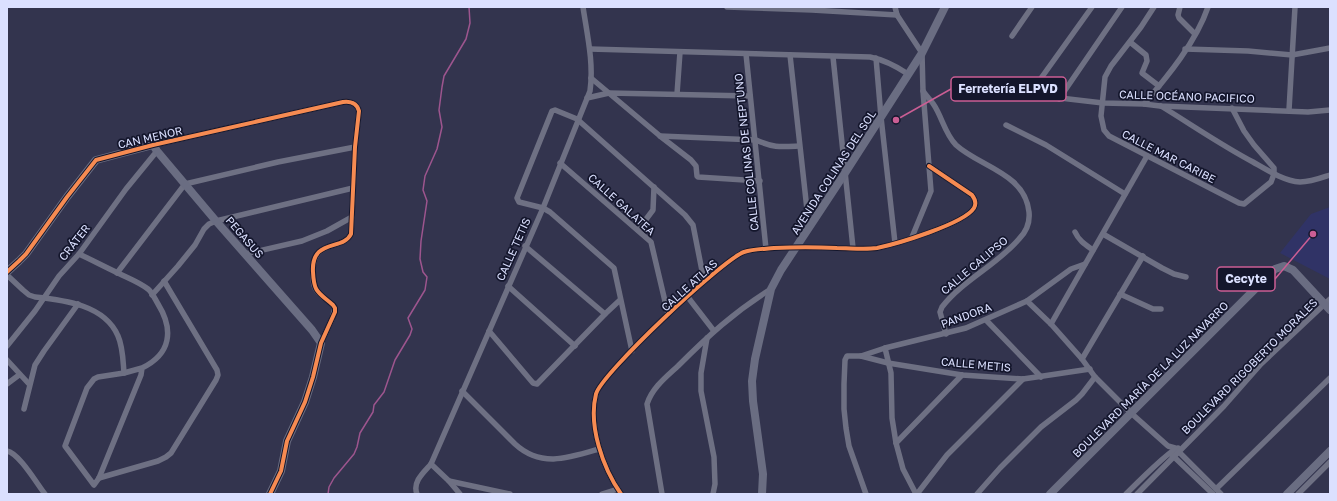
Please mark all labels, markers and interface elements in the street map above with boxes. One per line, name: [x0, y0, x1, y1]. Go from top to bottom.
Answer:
street label: CALLE COLINAS DE NEPTUNO: [731, 73, 761, 231]
callout: Ferretería ELPVD: [951, 77, 1066, 101]
text: Ferretería ELPVD: [958, 81, 1058, 96]
street label: CALLE OCÉANO PACIFICO: [1119, 87, 1255, 105]
street label: AVENIDA COLINAS DEL SOL: [788, 107, 878, 237]
street label: CAN MENOR: [116, 123, 184, 151]
street label: CALLE MAR CARIBE: [1120, 127, 1218, 185]
street label: CALLE GALATEA: [586, 171, 659, 238]
street label: PEGASUS: [223, 214, 267, 260]
street label: CALLE TETIS: [493, 215, 533, 283]
street label: CRÁTER: [56, 221, 92, 263]
street label: CALLE CALIPSO: [938, 233, 1010, 297]
street label: CALLE ATLAS: [658, 256, 720, 314]
callout: Cecyte: [1217, 267, 1275, 291]
text: Cecyte: [1225, 271, 1267, 286]
street label: BOULEVARD RIGOBERTO MORALES: [1178, 295, 1320, 437]
street label: BOULEVARD MARÍA DE LA LUZ NAVARRO: [1069, 298, 1231, 460]
street label: PANDORA: [939, 300, 994, 330]
street label: CALLE METIS: [940, 354, 1012, 374]

